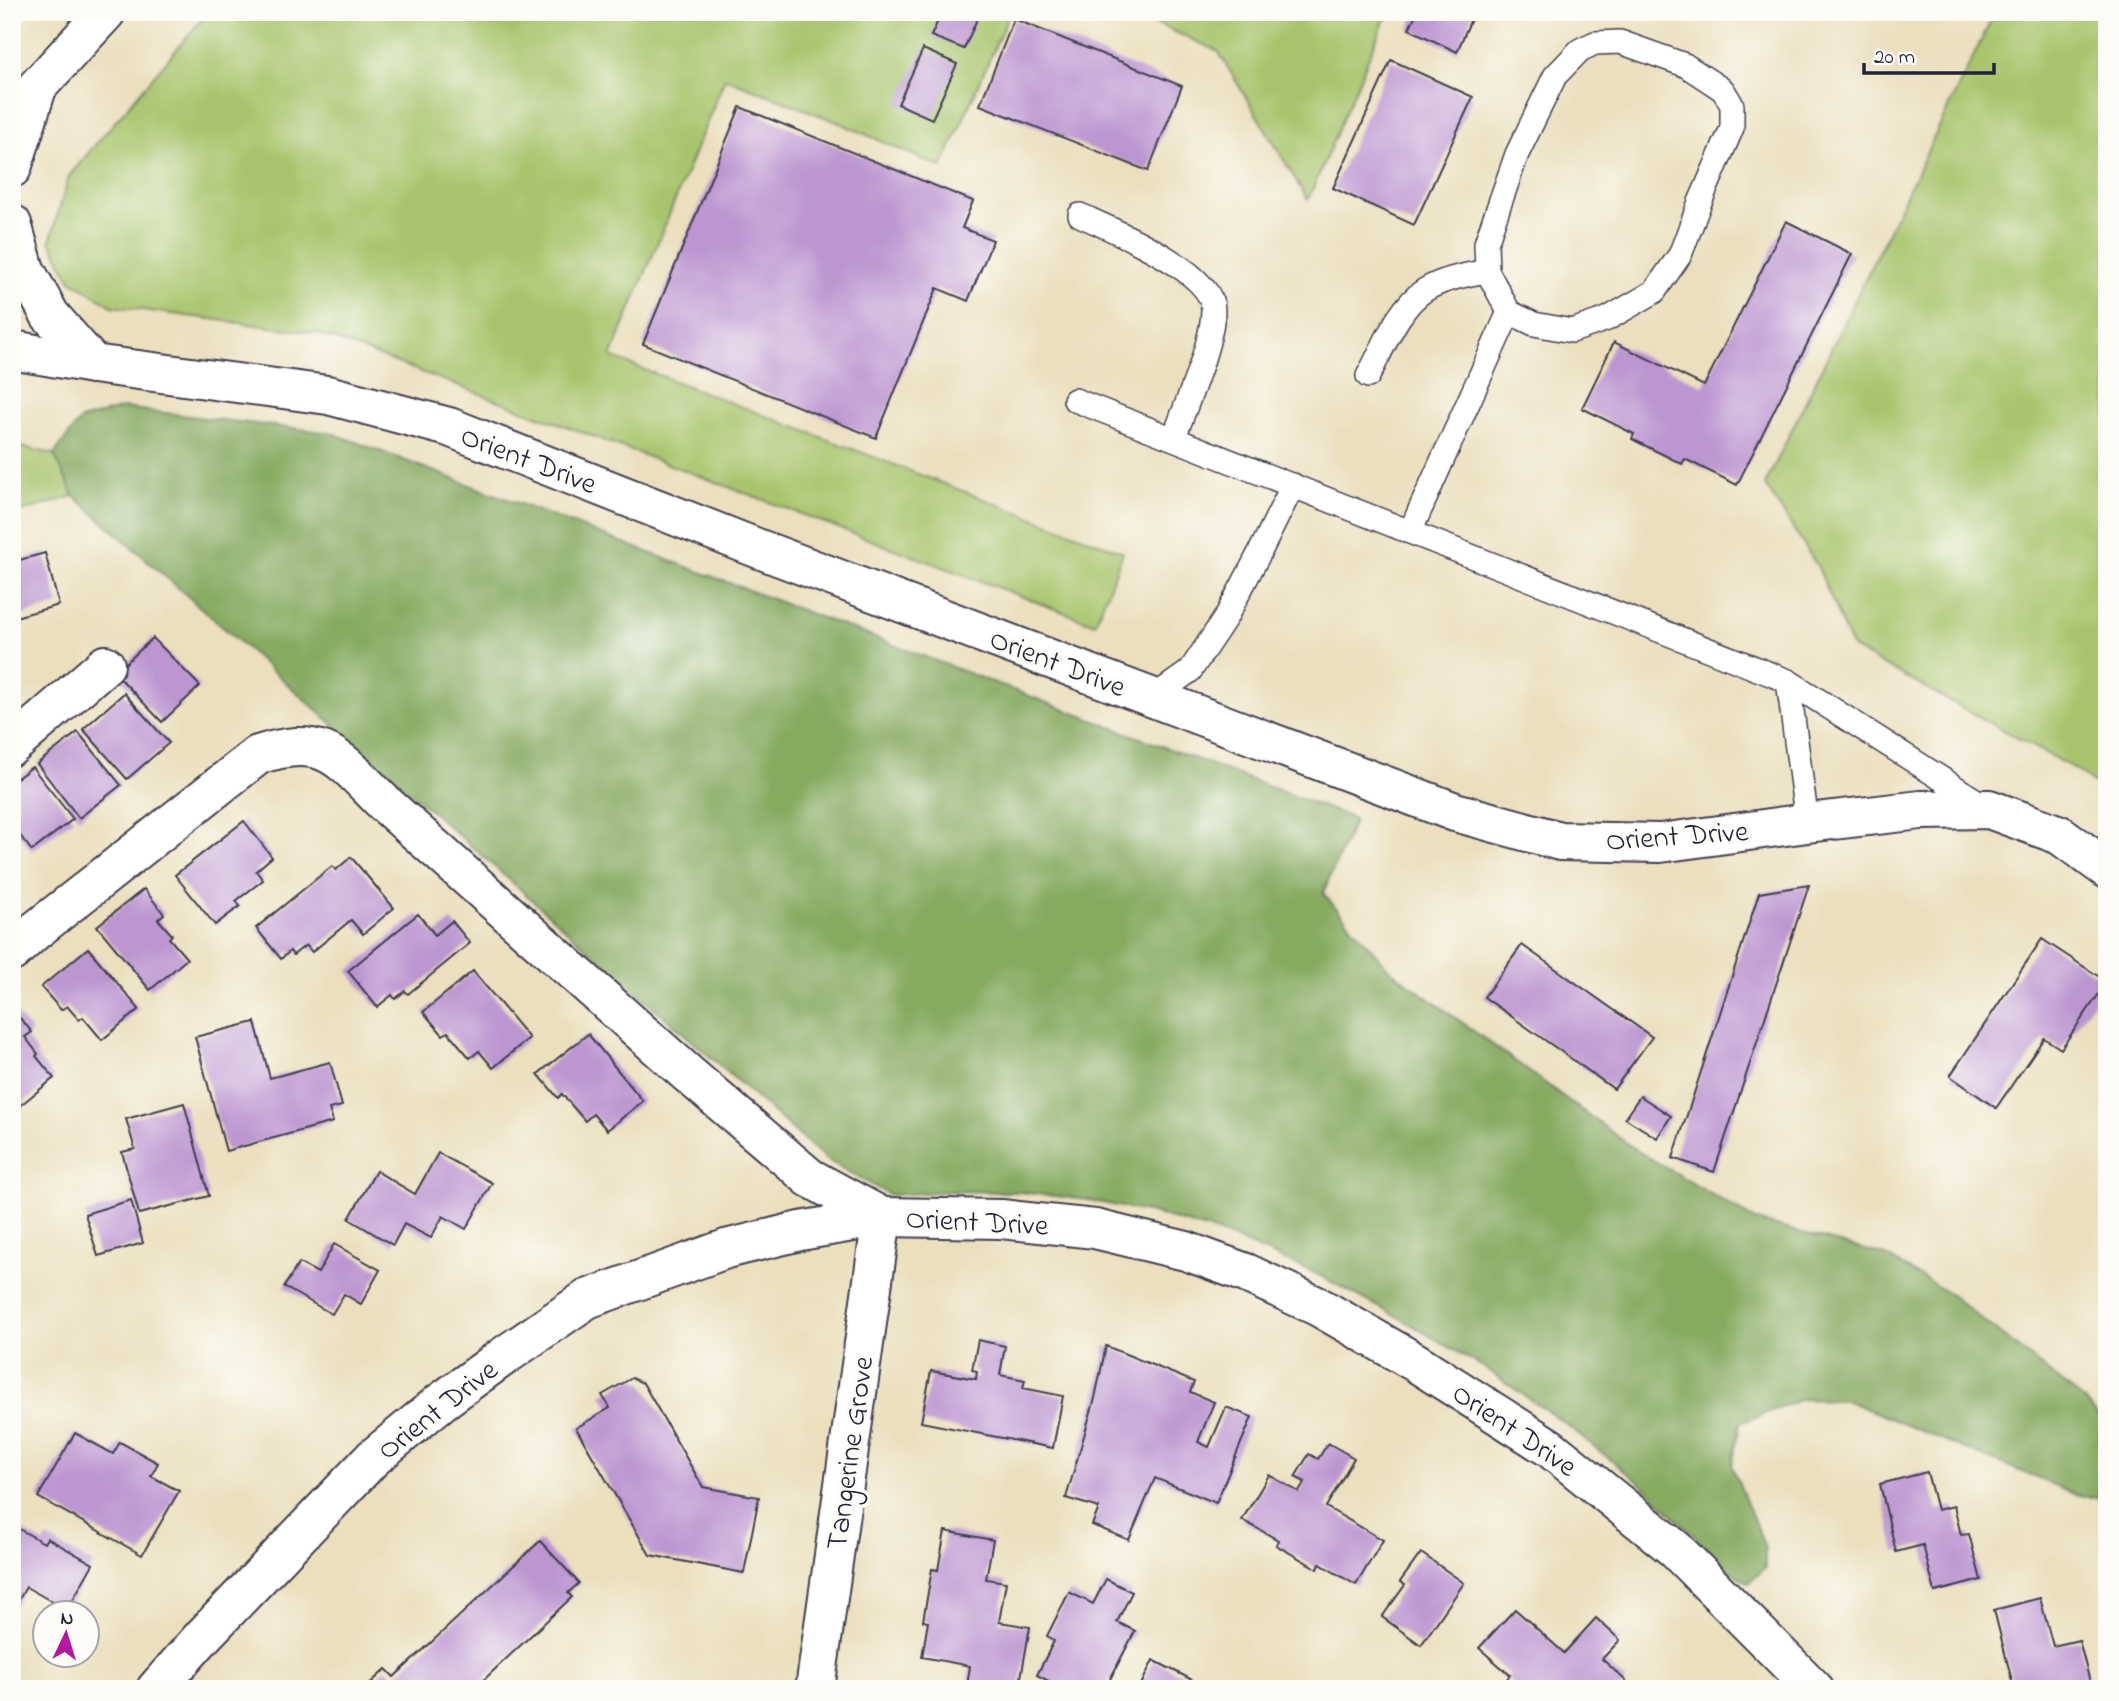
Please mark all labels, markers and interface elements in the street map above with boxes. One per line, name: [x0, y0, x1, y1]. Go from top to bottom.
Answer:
scale bar: [1864, 32, 1993, 76]
text: 20 m: [1874, 43, 1915, 73]
street label: Orient Drive: [453, 416, 603, 508]
street label: Orient Drive: [982, 619, 1132, 711]
street label: Orient Drive: [1604, 811, 1751, 865]
street label: Orient Drive: [904, 1198, 1050, 1250]
street label: Orient Drive: [369, 1350, 509, 1473]
street label: Tangerine Grove: [817, 1353, 887, 1553]
street label: Orient Drive: [1442, 1373, 1585, 1490]
north arrow: [32, 1600, 102, 1670]
text: N: [60, 1606, 75, 1633]

